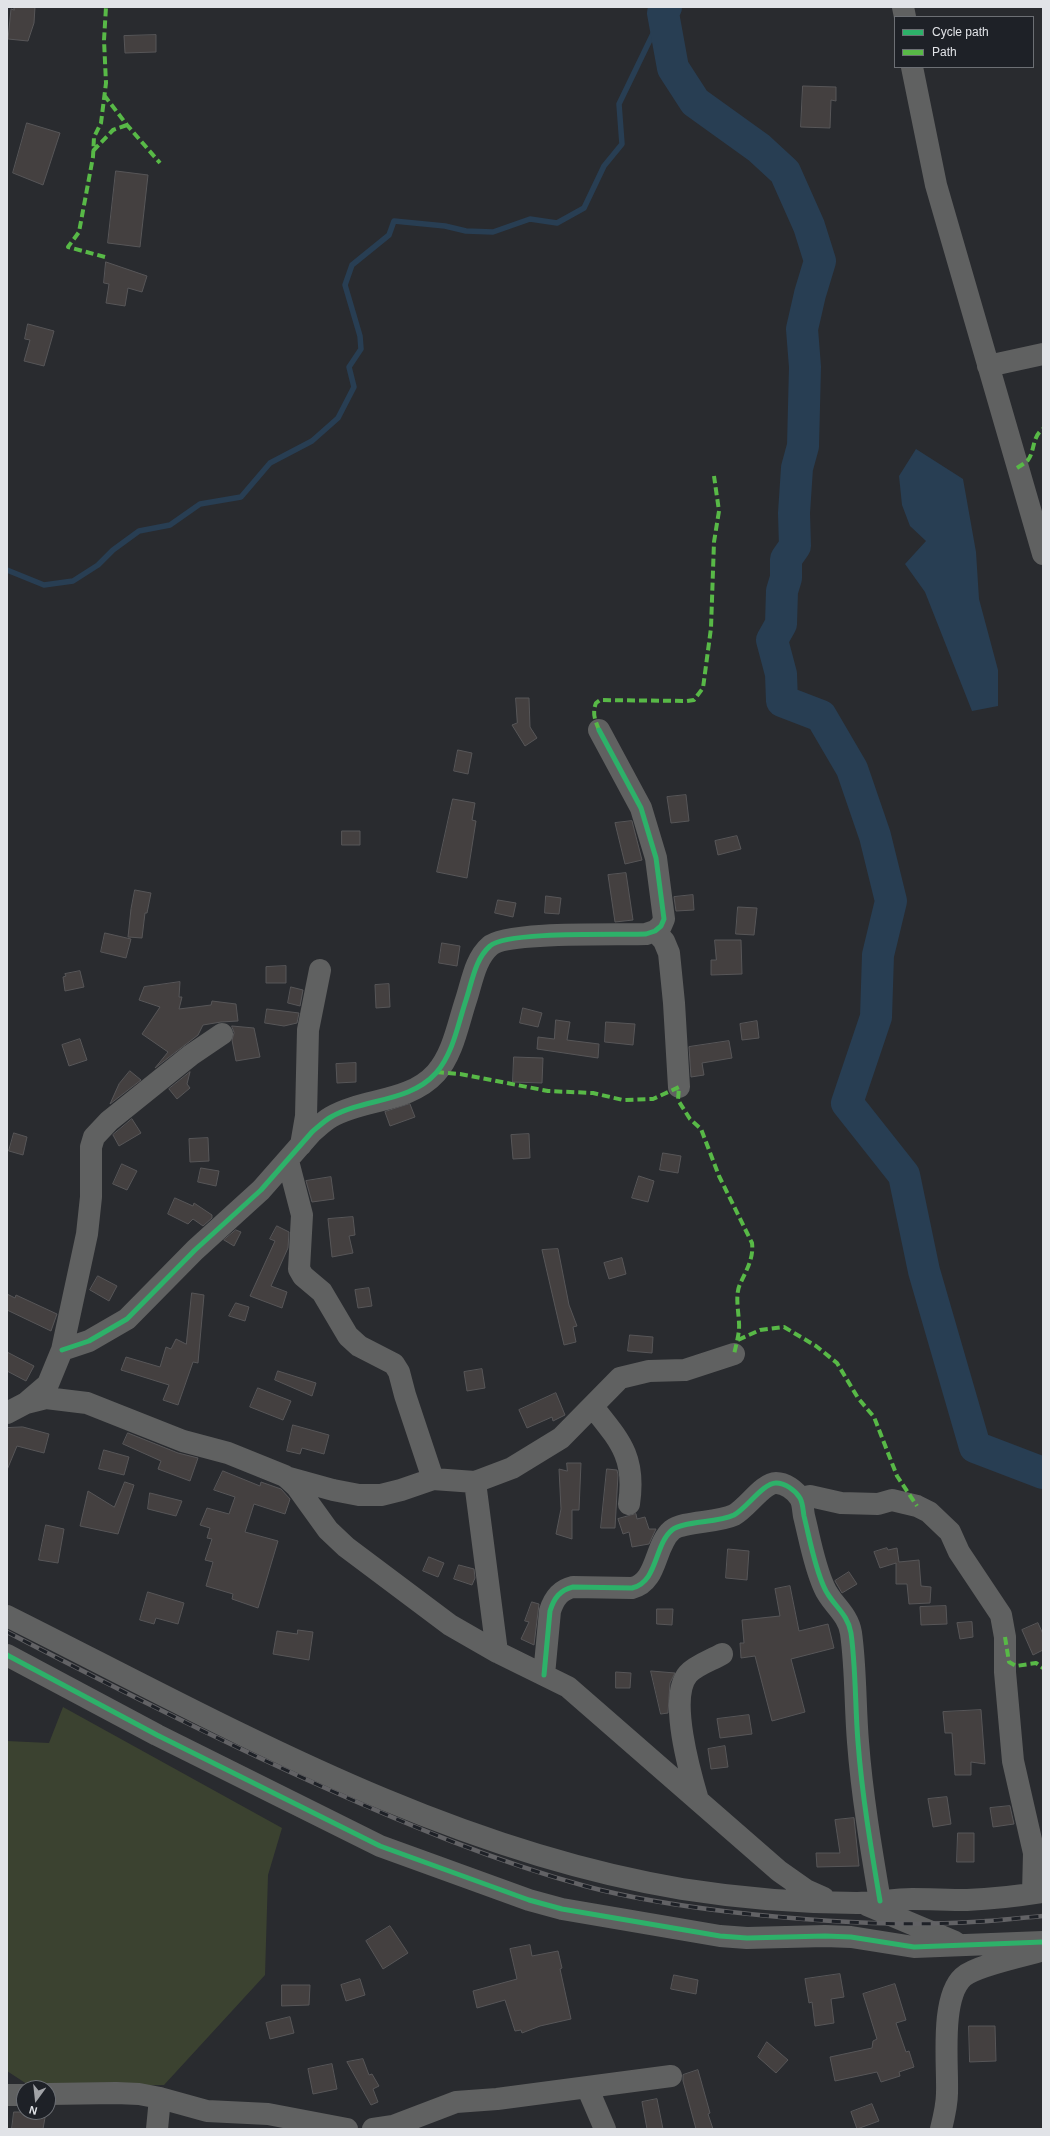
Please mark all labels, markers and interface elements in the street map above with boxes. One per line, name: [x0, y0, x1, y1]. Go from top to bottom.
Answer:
legend: [894, 16, 1034, 68]
text: Cycle path: [932, 25, 989, 39]
text: Path: [932, 45, 957, 59]
north arrow: [16, 2080, 56, 2120]
text: N: [28, 2104, 39, 2117]

